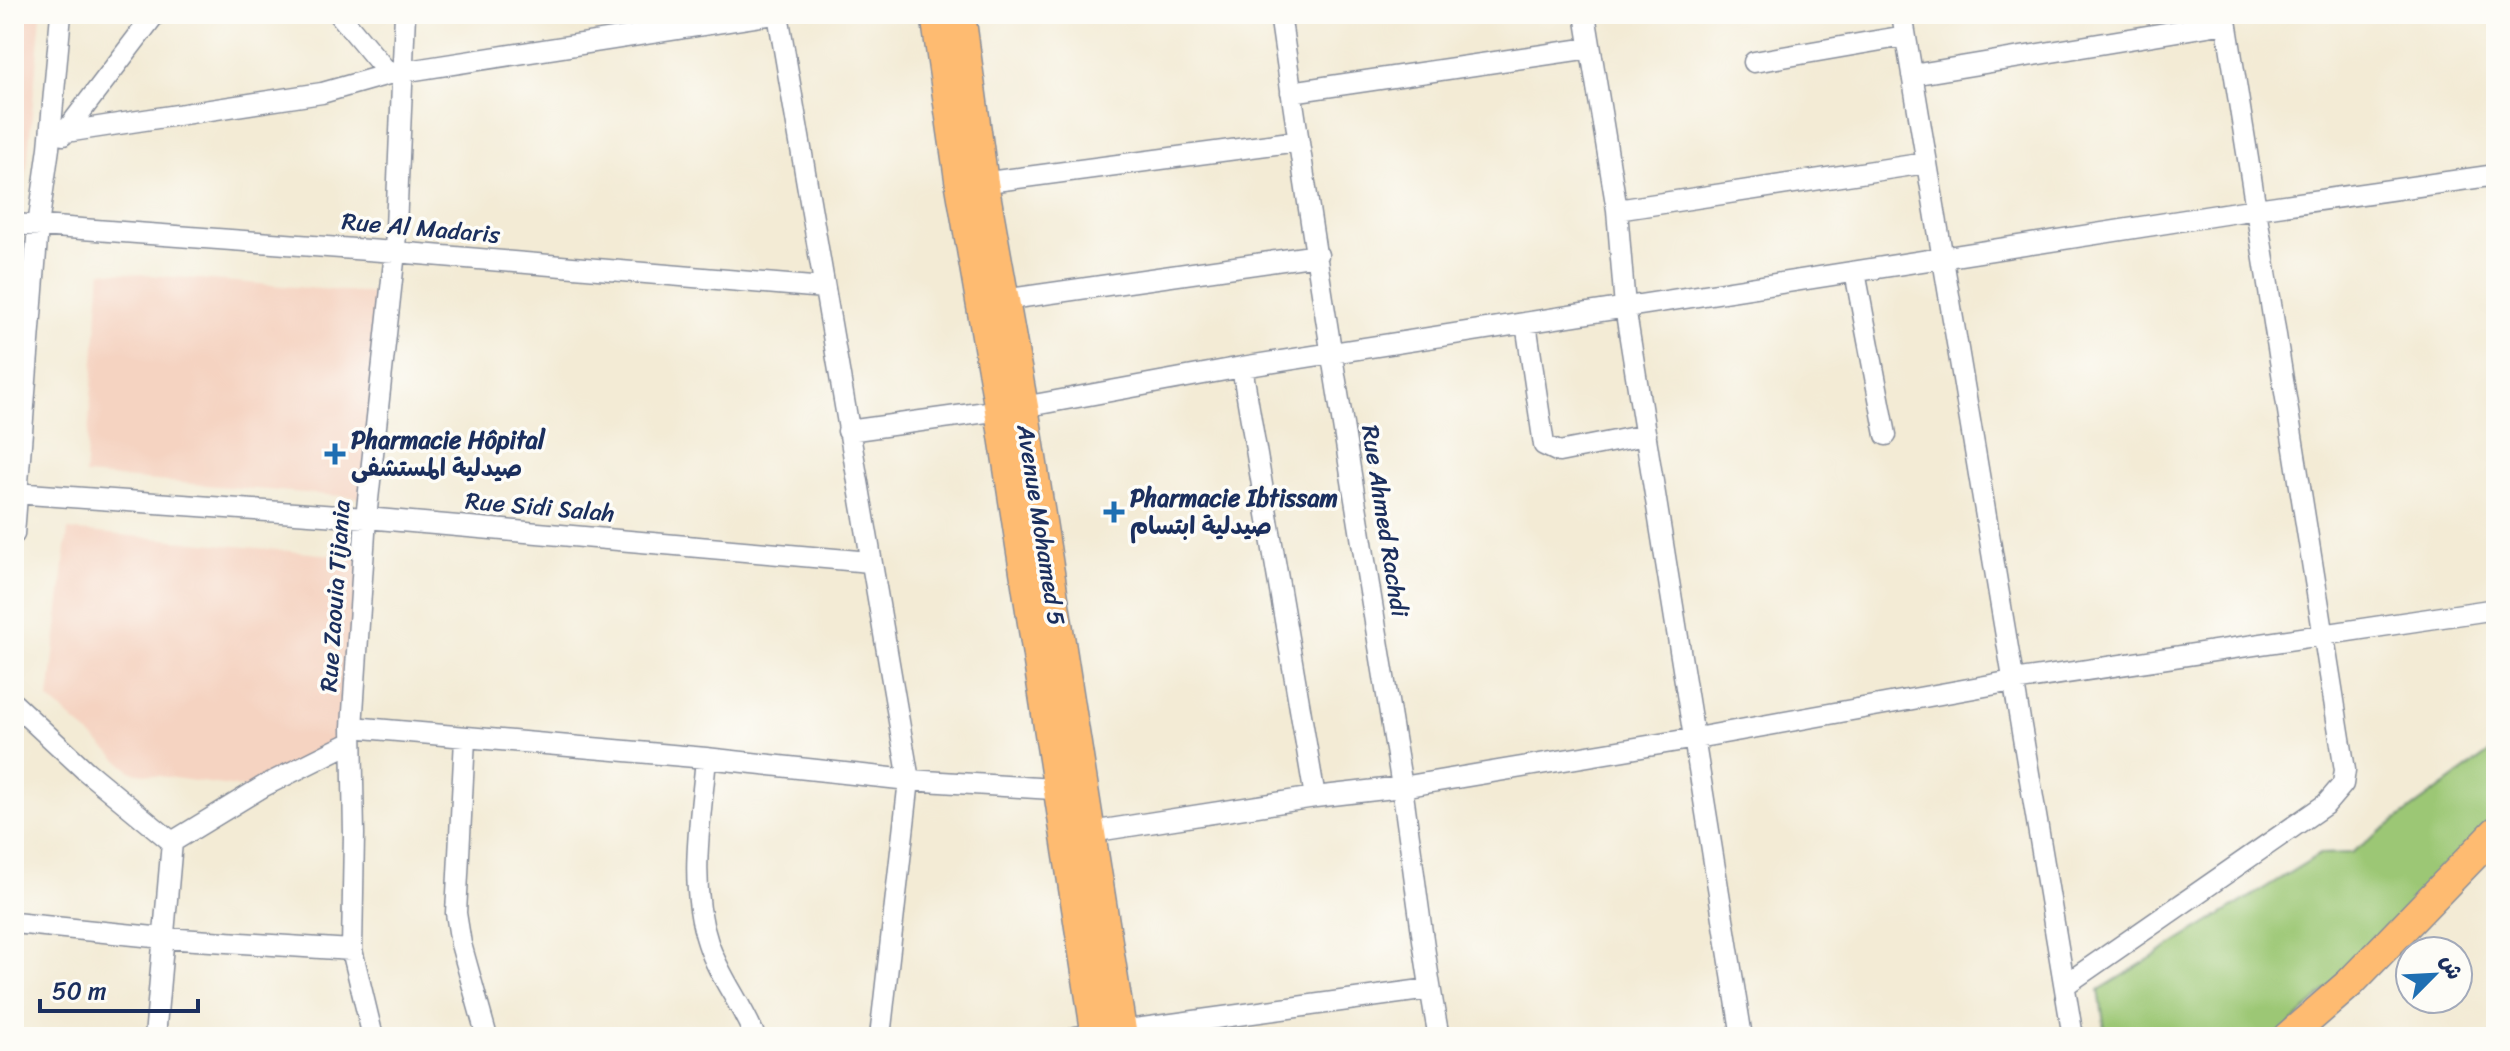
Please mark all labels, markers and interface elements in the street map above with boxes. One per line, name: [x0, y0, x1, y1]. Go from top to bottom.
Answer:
street label: Rue Al Madaris: [340, 200, 503, 256]
place label: Pharmacie Hôpital صيدلية المستشفى: [351, 419, 546, 489]
street label: Avenue Mohamed 5: [1004, 421, 1078, 628]
street label: Rue Ahmed Rachdi: [1349, 422, 1421, 621]
marker: Pharmacie Hôpital صيدلية المستشفى: [326, 445, 344, 463]
place label: Pharmacie Ibtissam صيدلية ابتسام: [1130, 477, 1338, 547]
street label: Rue Sidi Salah: [464, 480, 616, 534]
street label: Rue Zaouia Tijania: [307, 498, 363, 693]
marker: Pharmacie Ibtissam صيدلية ابتسام: [1105, 503, 1123, 521]
north arrow: [2394, 935, 2474, 1015]
text: ش: [2429, 948, 2475, 986]
scale bar: [40, 963, 198, 1013]
text: 50 m: [52, 970, 107, 1012]

